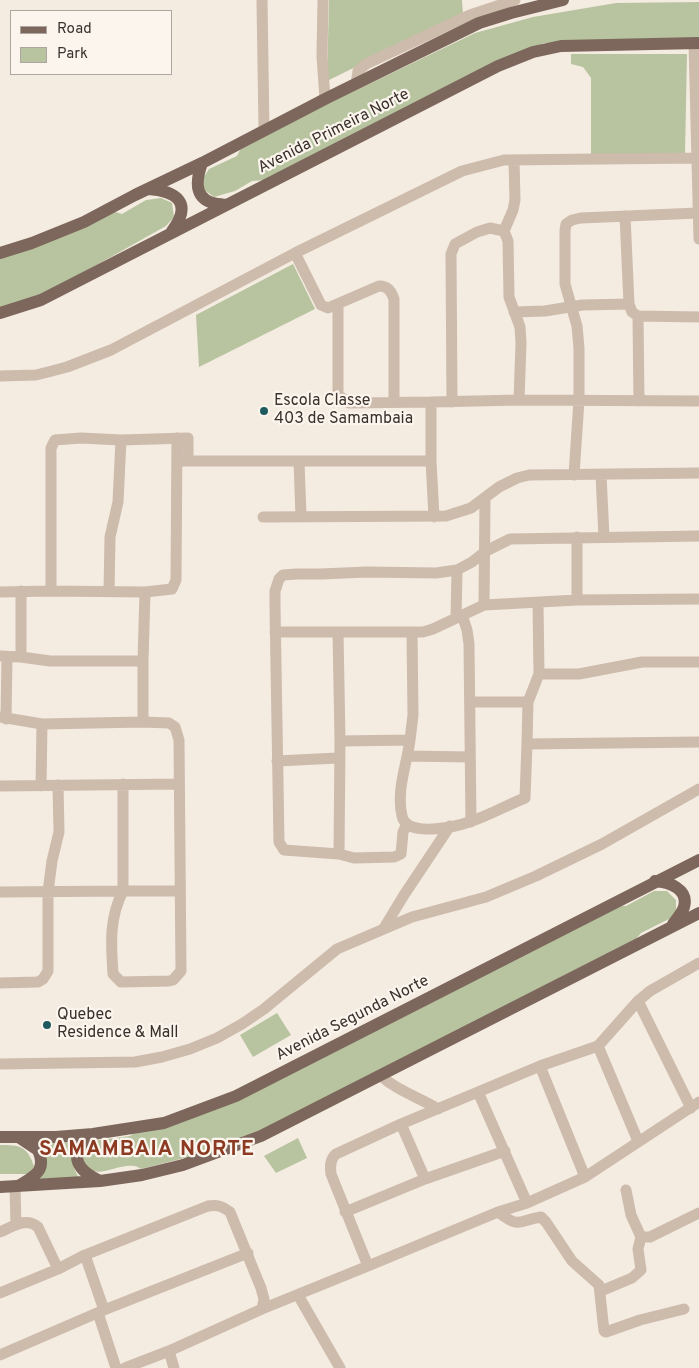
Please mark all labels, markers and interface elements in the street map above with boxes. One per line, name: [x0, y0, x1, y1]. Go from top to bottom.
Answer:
legend: [10, 10, 172, 75]
text: Road: [57, 20, 92, 39]
text: Park: [57, 45, 88, 64]
street label: Avenida Primeira Norte: [255, 85, 413, 179]
place label: Escola Classe 403 de Samambaia: [274, 392, 413, 430]
marker: Escola Classe 403 de Samambaia: [258, 405, 270, 417]
street label: Avenida Segunda Norte: [273, 972, 433, 1066]
place label: Quebec Residence & Mall: [57, 1006, 179, 1044]
marker: Quebec Residence & Mall: [41, 1019, 53, 1031]
district label: SAMAMBAIA NORTE: [37, 1138, 257, 1164]

